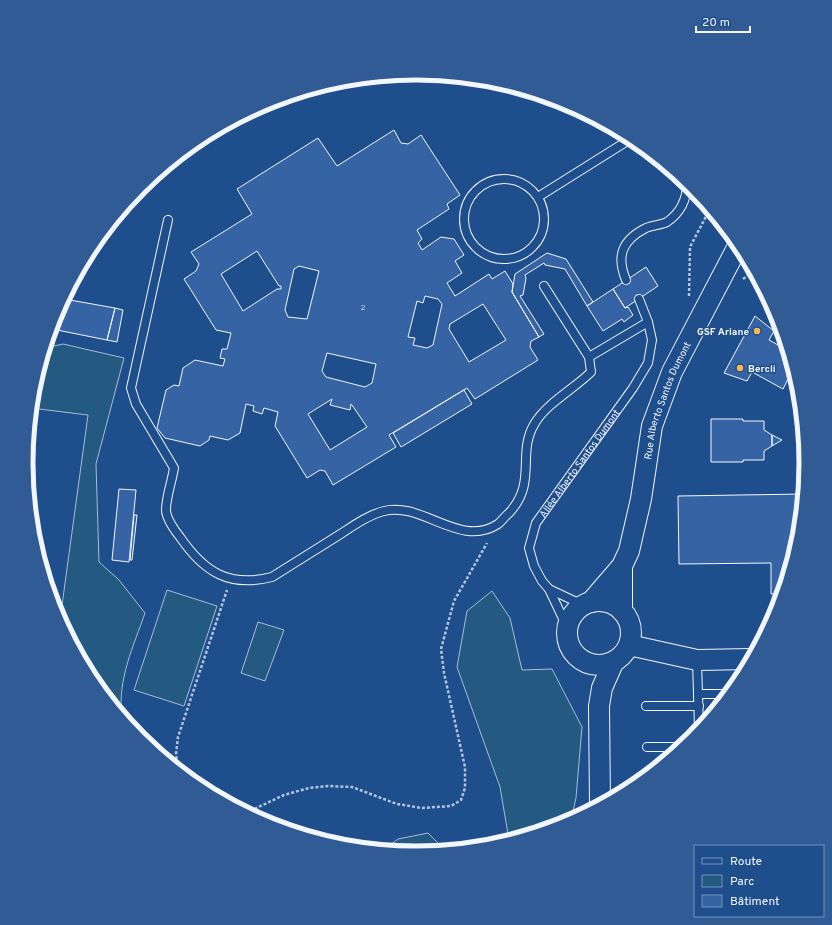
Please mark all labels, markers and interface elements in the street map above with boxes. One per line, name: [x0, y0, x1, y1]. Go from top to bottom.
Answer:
scale bar: [696, 8, 750, 34]
text: 20 m: [702, 15, 730, 31]
house number: 2: [361, 303, 366, 313]
place label: GSF Ariane: [697, 326, 749, 339]
marker: GSF Ariane: [752, 326, 762, 336]
street label: Rue Alberto Santos Dumont: [642, 340, 695, 461]
marker: Bercli: [735, 363, 745, 373]
place label: Bercli: [748, 363, 776, 376]
street label: Allée Alberto Santos Dumont: [537, 407, 624, 521]
legend: [694, 845, 824, 917]
text: Route: [730, 854, 762, 870]
text: Parc: [730, 874, 754, 890]
text: Bâtiment: [730, 894, 780, 910]

